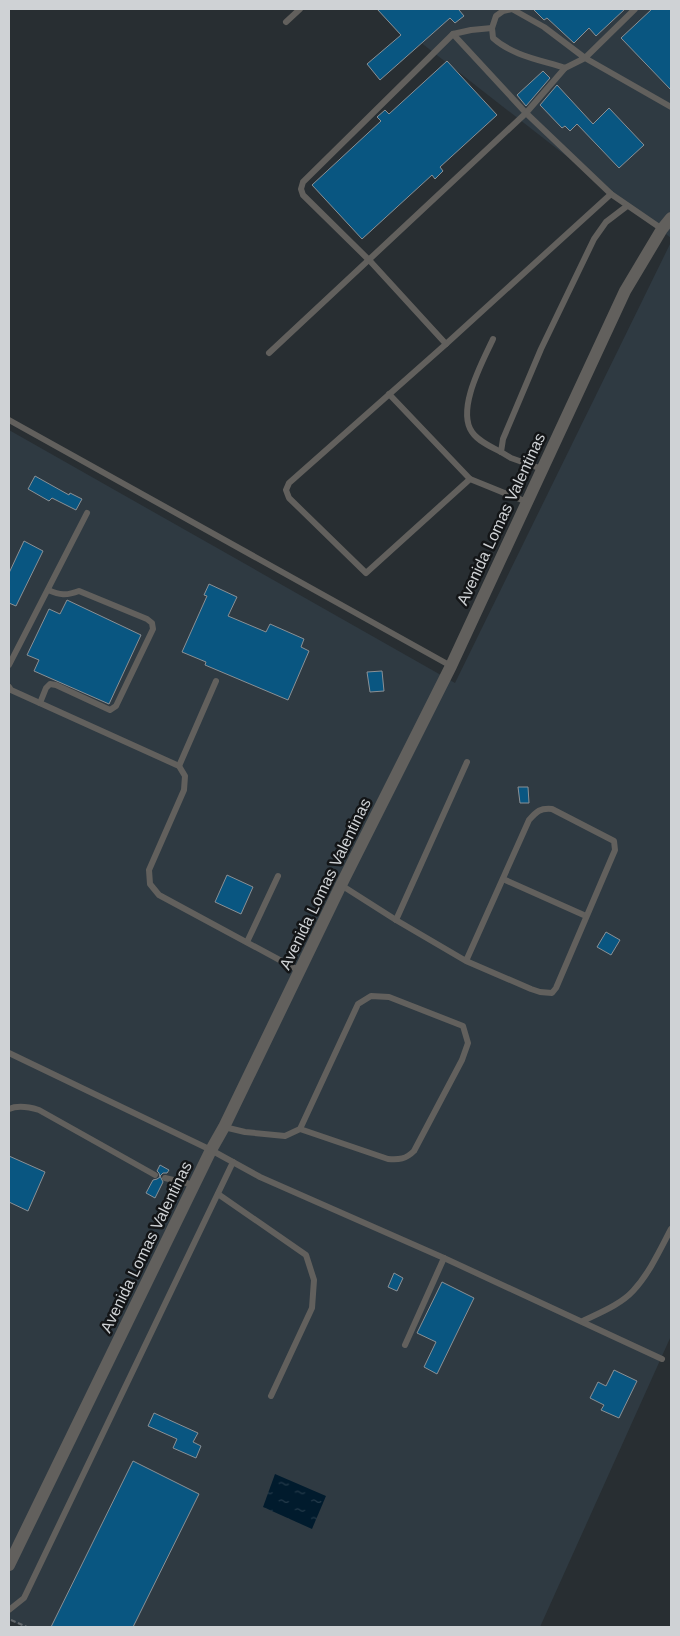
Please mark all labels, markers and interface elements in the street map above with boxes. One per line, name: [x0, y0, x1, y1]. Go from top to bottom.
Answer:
street label: Avenida Lomas Valentinas: [454, 430, 548, 608]
street label: Avenida Lomas Valentinas: [276, 796, 374, 972]
street label: Avenida Lomas Valentinas: [97, 1159, 195, 1335]

